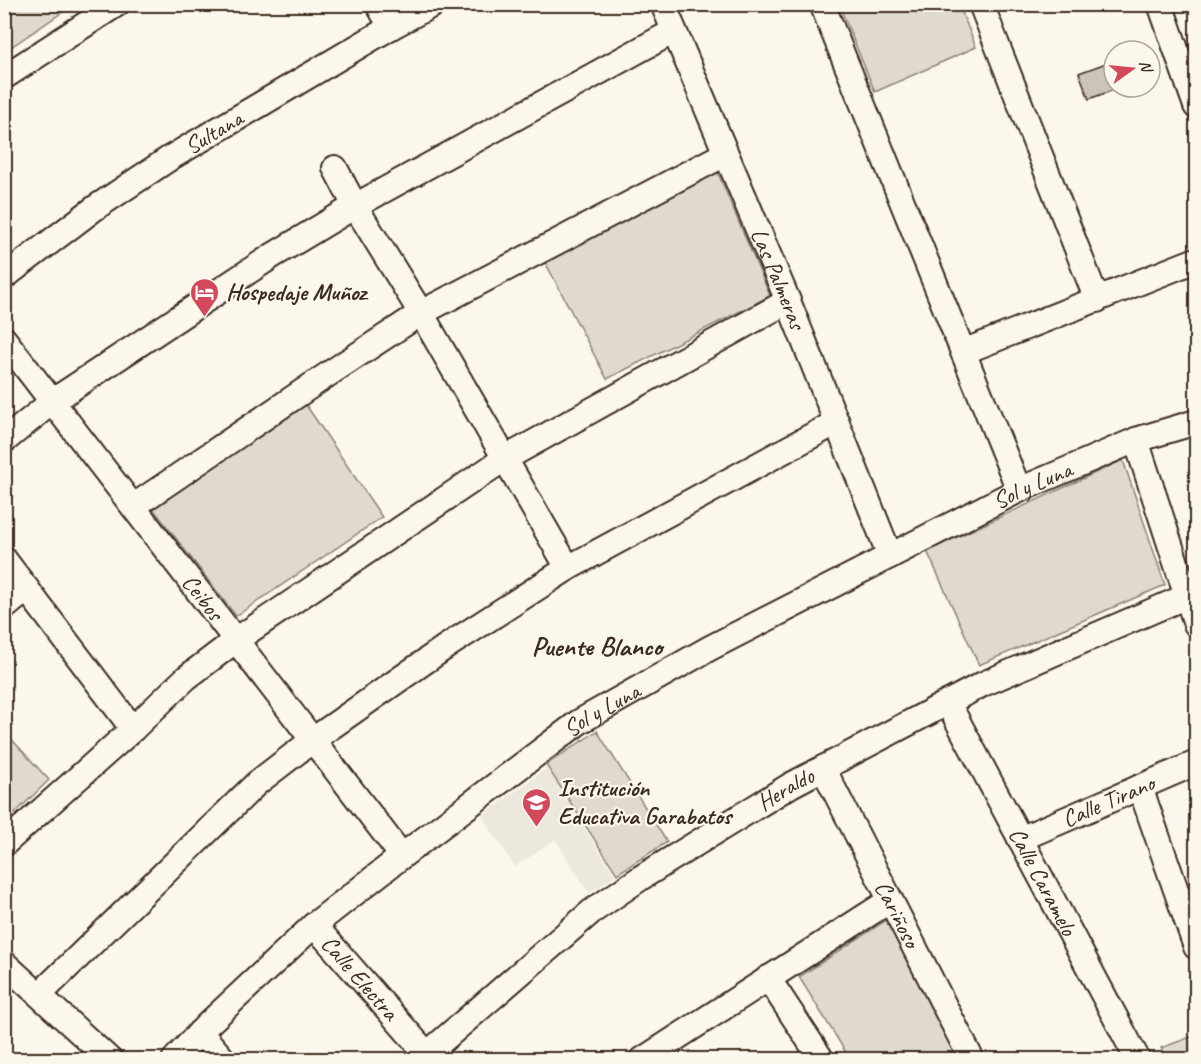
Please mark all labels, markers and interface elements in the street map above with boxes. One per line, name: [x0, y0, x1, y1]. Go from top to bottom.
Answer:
north arrow: [1102, 39, 1162, 99]
text: N: [1135, 58, 1157, 76]
street label: Sultana: [179, 102, 250, 161]
street label: Las Palmeras: [744, 224, 813, 335]
hotel icon: Hospedaje Muñoz: [189, 276, 221, 318]
place label: Hospedaje Muñoz: [226, 277, 368, 307]
street label: Sol y Luna: [988, 453, 1078, 516]
street label: Ceibos: [175, 568, 231, 628]
district label: Puente Blanco: [532, 629, 665, 663]
street label: Sol y Luna: [557, 675, 647, 744]
street label: Heraldo: [751, 760, 820, 818]
street label: Calle Tirano: [1057, 767, 1161, 834]
place label: Institución Educativa Garabatos: [558, 773, 734, 831]
school or university icon: Institución Educativa Garabatos: [521, 786, 553, 828]
street label: Calle Caramelo: [1002, 822, 1085, 942]
street label: Cariñoso: [868, 876, 928, 955]
street label: Calle Electra: [315, 929, 406, 1028]

